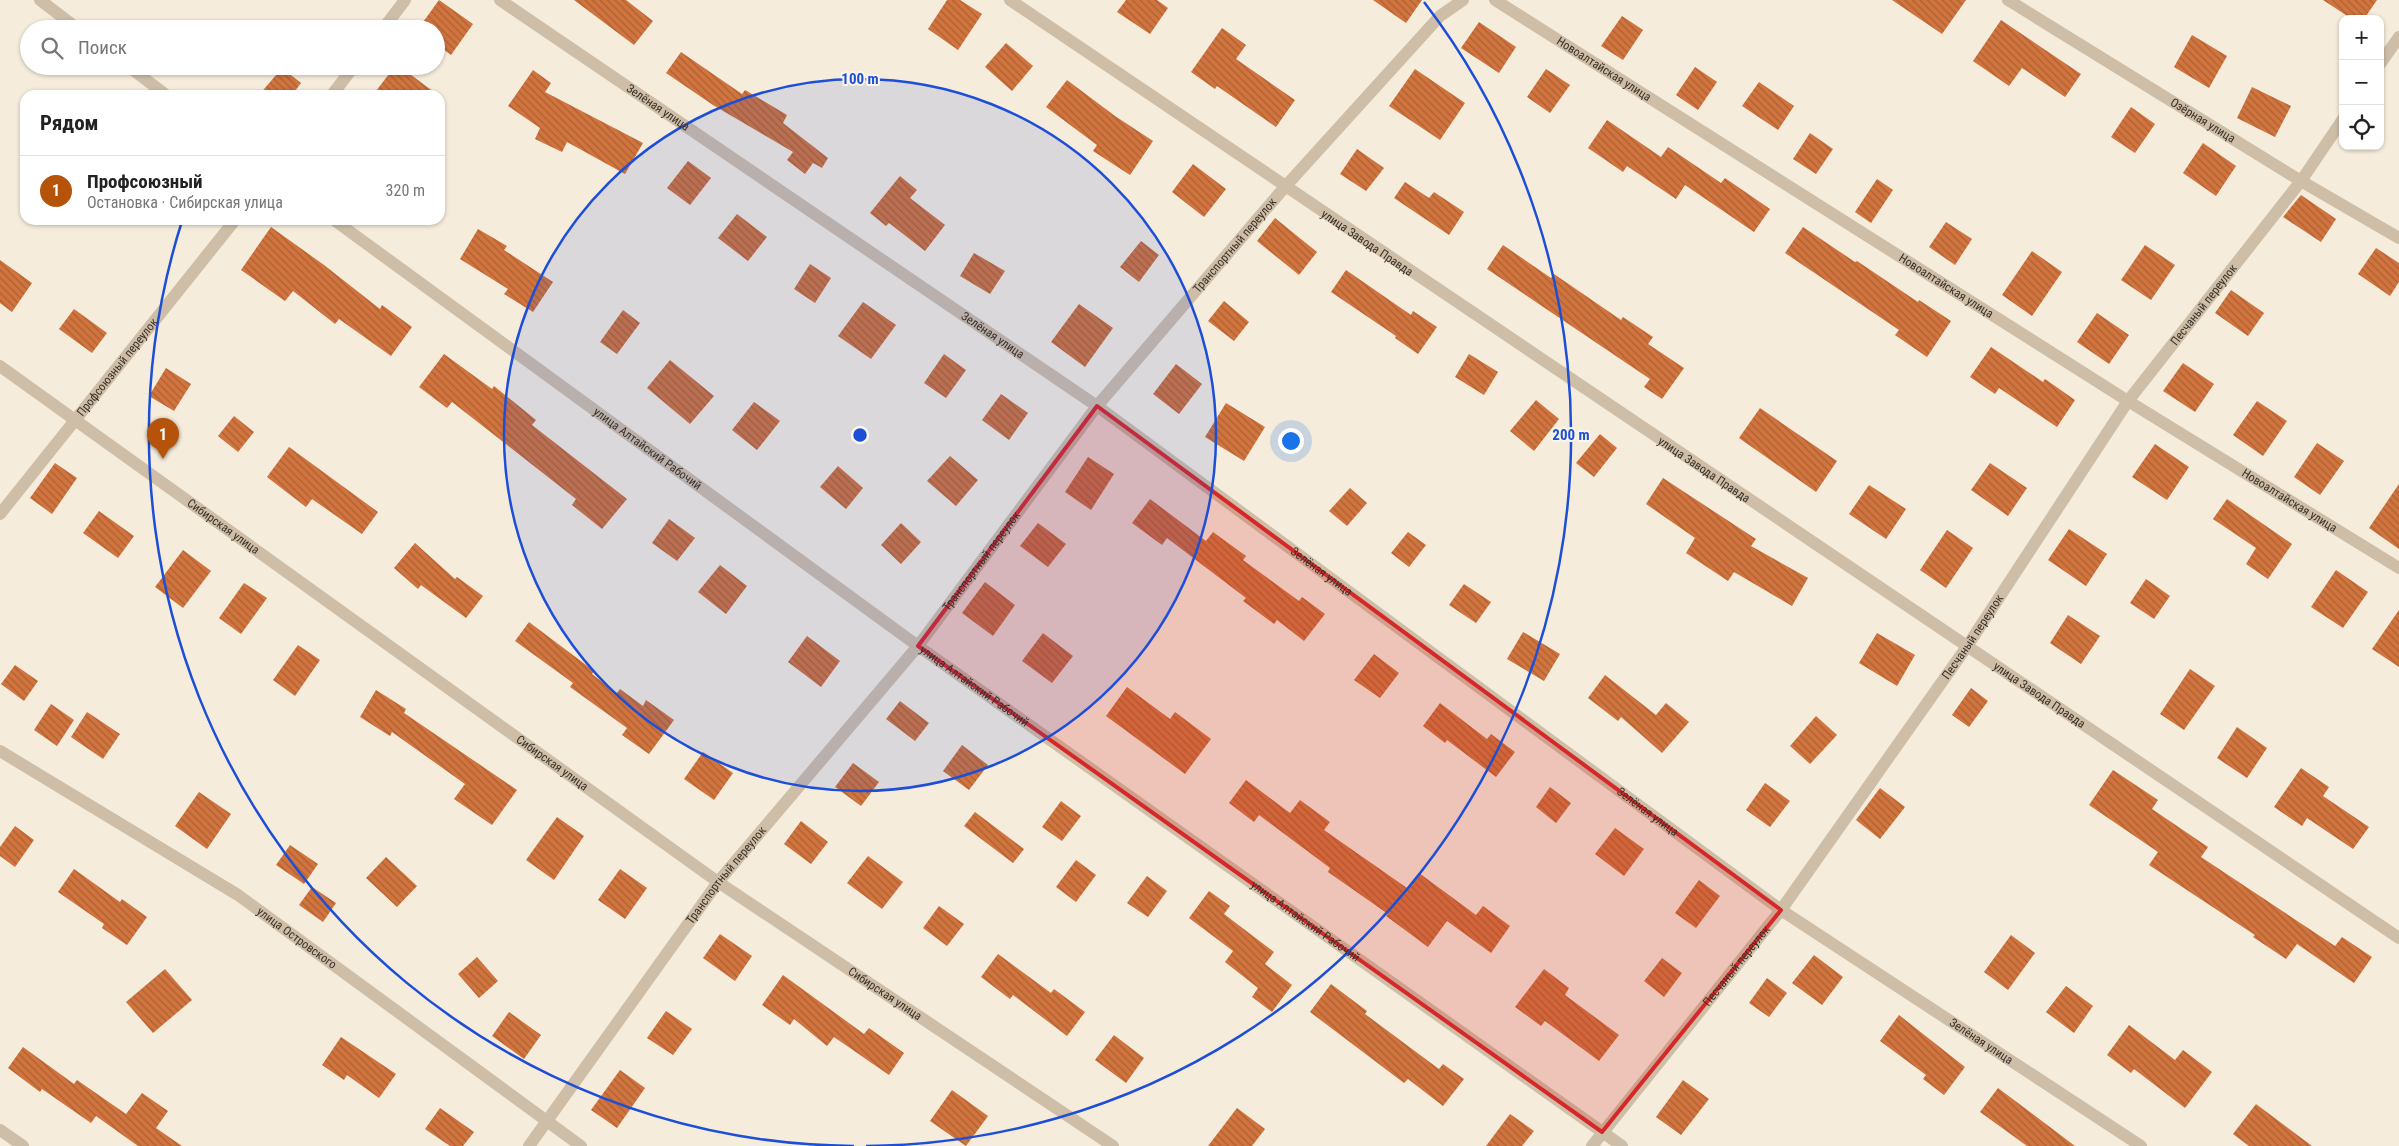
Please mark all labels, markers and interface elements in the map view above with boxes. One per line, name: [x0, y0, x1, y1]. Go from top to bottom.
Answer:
map controls: [2339, 15, 2384, 150]
button: +: [2339, 15, 2384, 60]
search box: [20, 20, 445, 75]
icon: search: [38, 34, 66, 62]
street label: Новоалтайская улица: [1554, 34, 1654, 104]
text: Поиск: [78, 36, 127, 59]
button: −: [2339, 60, 2384, 105]
text: 100 m: [841, 70, 879, 88]
street label: Зелёная улица: [624, 81, 692, 134]
street label: Озёрная улица: [2168, 95, 2238, 146]
button: locate: [2339, 105, 2384, 150]
text: Рядом: [40, 111, 99, 135]
text: Профсоюзный: [87, 170, 203, 193]
text: 1: [52, 181, 60, 200]
text: 320 m: [386, 181, 425, 200]
text: Остановка · Сибирская улица: [87, 193, 283, 212]
street label: Транспортный переулок: [1190, 195, 1280, 296]
street label: улица Завода Правда: [1319, 207, 1416, 279]
street label: Новоалтайская улица: [1896, 251, 1996, 321]
street label: Песчаный переулок: [2168, 261, 2240, 348]
street label: Зелёная улица: [959, 309, 1027, 362]
street label: Профсоюзный переулок: [74, 315, 161, 419]
street label: улица Алтайский Рабочий: [591, 405, 704, 493]
pin: 1: [147, 418, 179, 459]
centre of rings: [851, 426, 869, 444]
text: 200 m: [1552, 426, 1590, 444]
your location: [1278, 428, 1304, 454]
street label: улица Завода Правда: [1655, 434, 1753, 506]
street label: Новоалтайская улица: [2239, 466, 2340, 535]
street label: Сибирская улица: [185, 496, 262, 557]
street label: Транспортный переулок: [940, 508, 1023, 614]
street label: Зелёная улица: [1288, 544, 1355, 599]
street label: Песчаный переулок: [1939, 592, 2006, 682]
street label: улица Алтайский Рабочий: [917, 643, 1032, 730]
street label: улица Завода Правда: [1991, 659, 2088, 731]
street label: Сибирская улица: [513, 732, 591, 794]
street label: Зелёная улица: [1614, 784, 1681, 839]
street label: Транспортный переулок: [683, 823, 769, 927]
street label: улица Алтайский Рабочий: [1248, 878, 1363, 965]
street label: улица Островского: [254, 904, 339, 972]
street label: Песчаный переулок: [1700, 922, 1773, 1009]
street label: Сибирская улица: [846, 964, 925, 1023]
street label: Зелёная улица: [1947, 1015, 2016, 1067]

